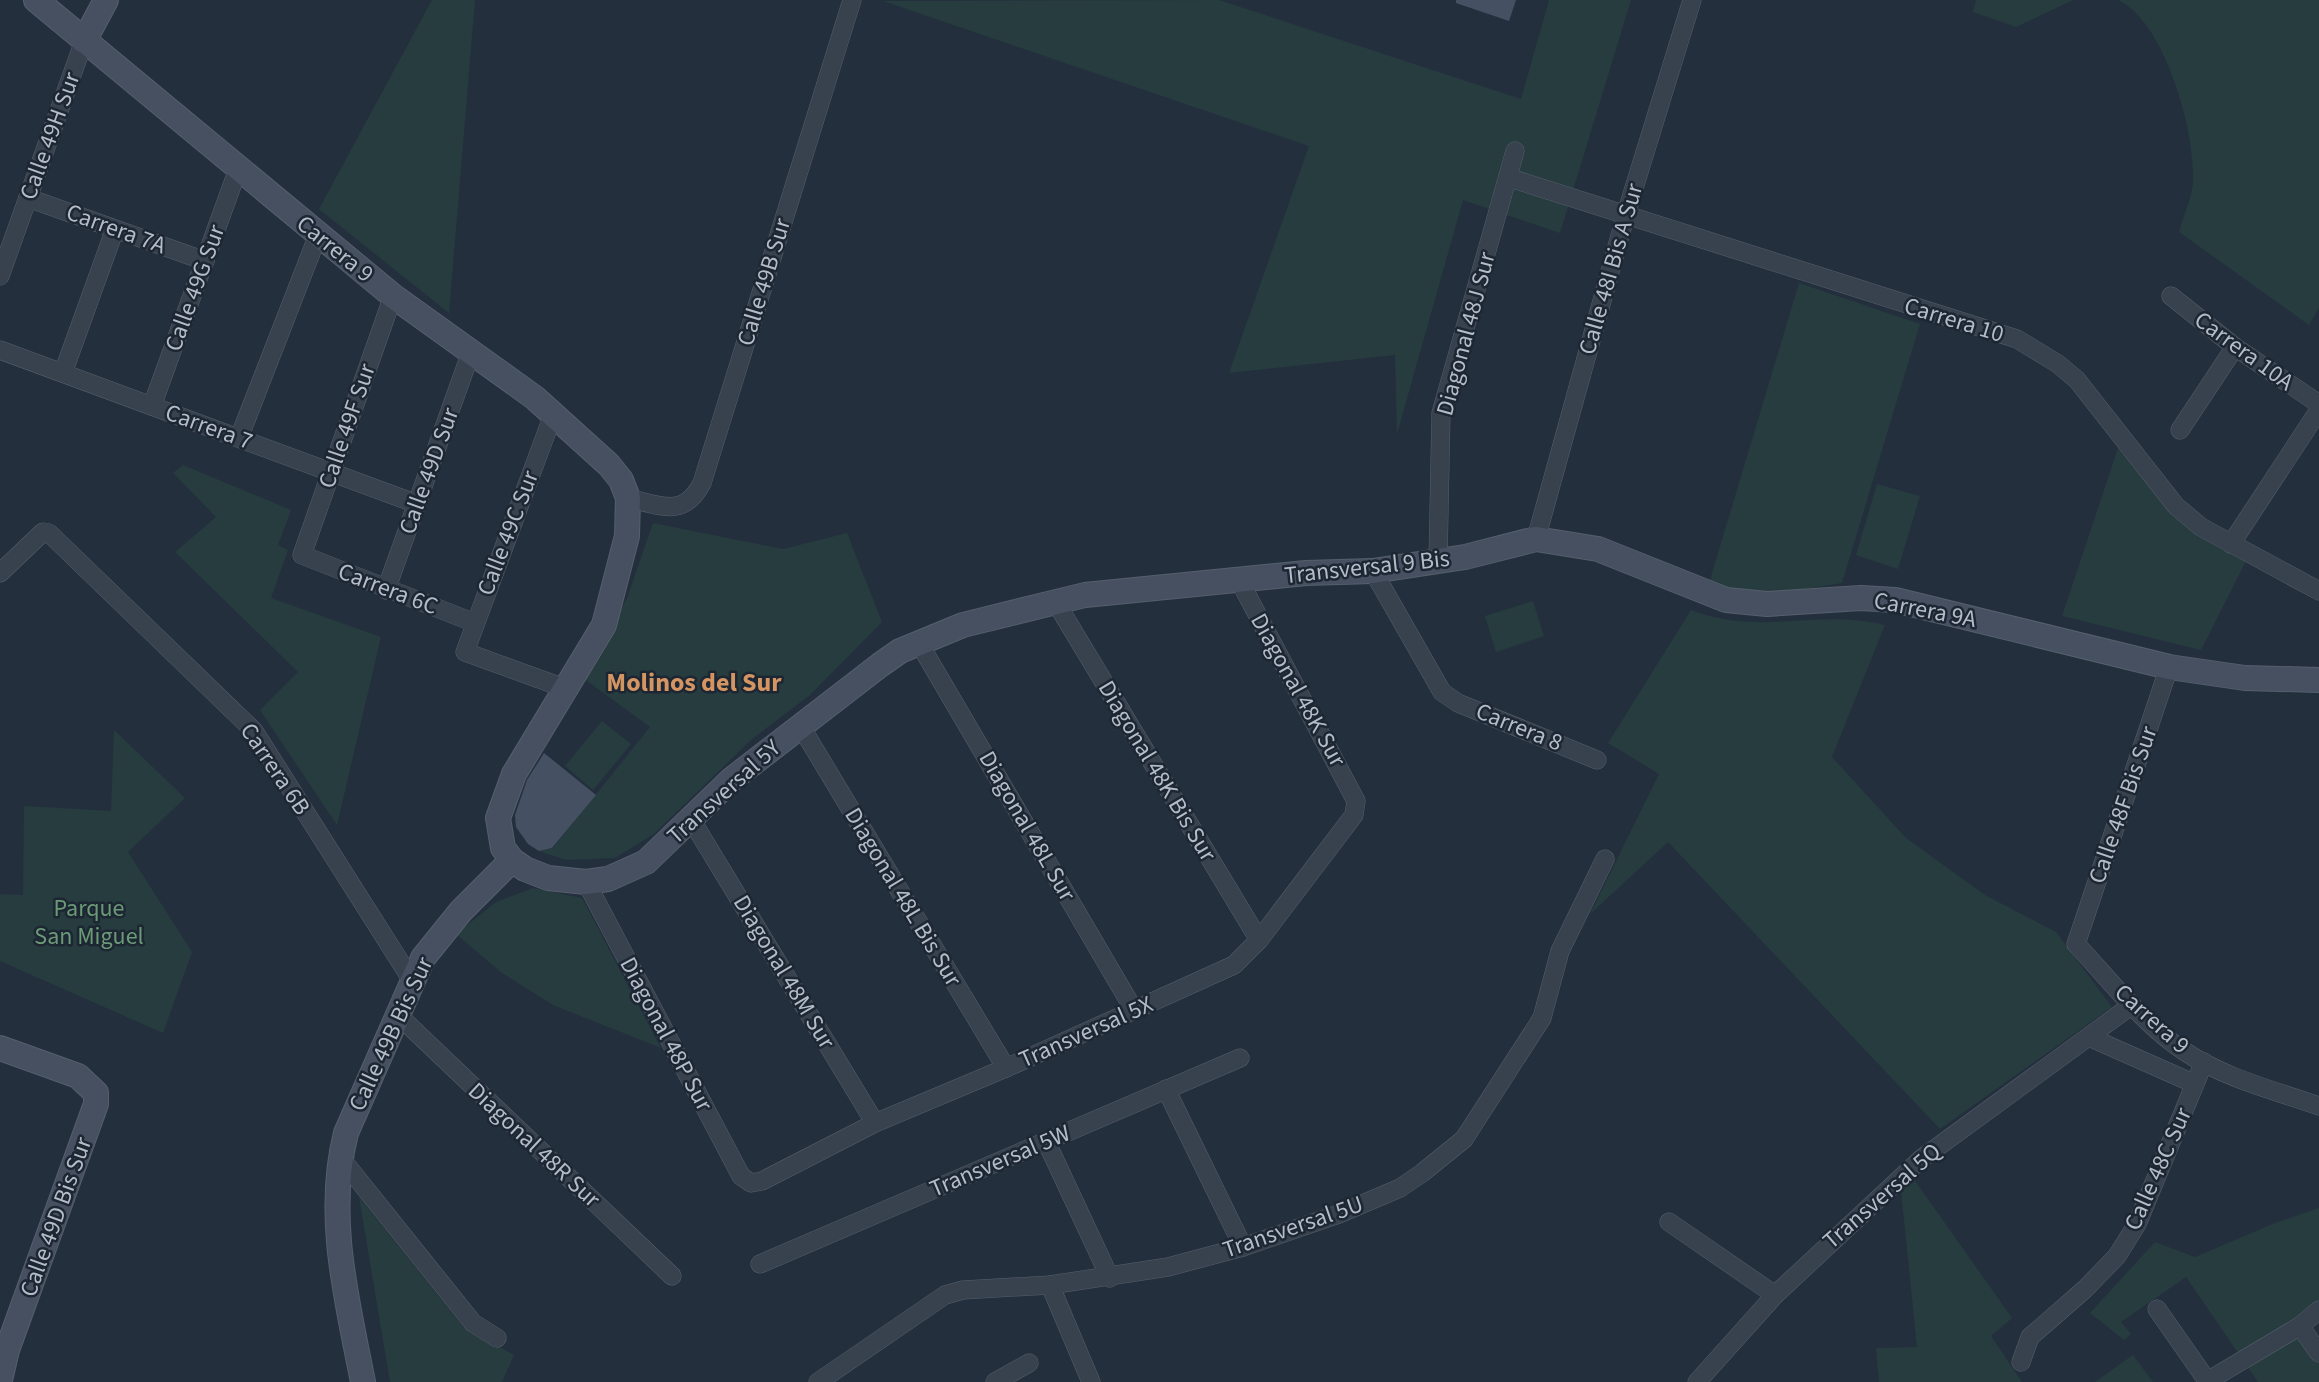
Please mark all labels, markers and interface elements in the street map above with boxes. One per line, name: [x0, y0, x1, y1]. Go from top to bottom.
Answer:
street label: Calle 49H Sur: [11, 67, 89, 205]
street label: Calle 48I Bis A Sur: [1570, 179, 1652, 359]
street label: Carrera 7A: [61, 195, 171, 263]
street label: Carrera 9: [289, 207, 381, 291]
street label: Calle 49B Sur: [728, 213, 800, 350]
street label: Calle 49G Sur: [156, 219, 234, 356]
street label: Diagonal 48J Sur: [1427, 248, 1505, 420]
street label: Carrera 10: [1900, 288, 2008, 352]
street label: Carrera 10A: [2187, 303, 2301, 399]
street label: Calle 49F Sur: [309, 358, 385, 493]
street label: Carrera 7: [160, 395, 258, 459]
street label: Calle 49D Sur: [390, 402, 468, 539]
street label: Calle 49C Sur: [468, 465, 548, 601]
street label: Transversal 9 Bis: [1283, 541, 1451, 593]
street label: Carrera 6C: [333, 554, 443, 624]
street label: Carrera 9A: [1871, 583, 1979, 637]
street label: Diagonal 48K Sur: [1241, 607, 1355, 774]
district label: Molinos del Sur: [606, 664, 782, 701]
street label: Diagonal 48K Bis Sur: [1089, 674, 1225, 869]
street label: Carrera 8: [1470, 694, 1568, 760]
street label: Carrera 6B: [231, 716, 319, 822]
street label: Calle 48F Bis Sur: [2080, 721, 2167, 888]
street label: Transversal 5Y: [659, 731, 789, 853]
street label: Diagonal 48L Sur: [970, 744, 1085, 908]
street label: Diagonal 48L Bis Sur: [836, 801, 971, 994]
street label: Diagonal 48M Sur: [724, 888, 844, 1056]
park label: Parque San Miguel: [34, 891, 144, 954]
street label: Calle 49B Bis Sur: [340, 951, 442, 1117]
street label: Diagonal 48P Sur: [611, 951, 722, 1118]
street label: Carrera 9: [2107, 976, 2197, 1062]
street label: Transversal 5X: [1013, 987, 1159, 1077]
street label: Diagonal 48R Sur: [460, 1074, 609, 1216]
street label: Calle 48C Sur: [2115, 1101, 2201, 1236]
street label: Transversal 5W: [924, 1116, 1076, 1206]
street label: Calle 49D Bis Sur: [11, 1132, 101, 1302]
street label: Transversal 5Q: [1815, 1135, 1949, 1257]
street label: Transversal 5U: [1218, 1187, 1368, 1267]

